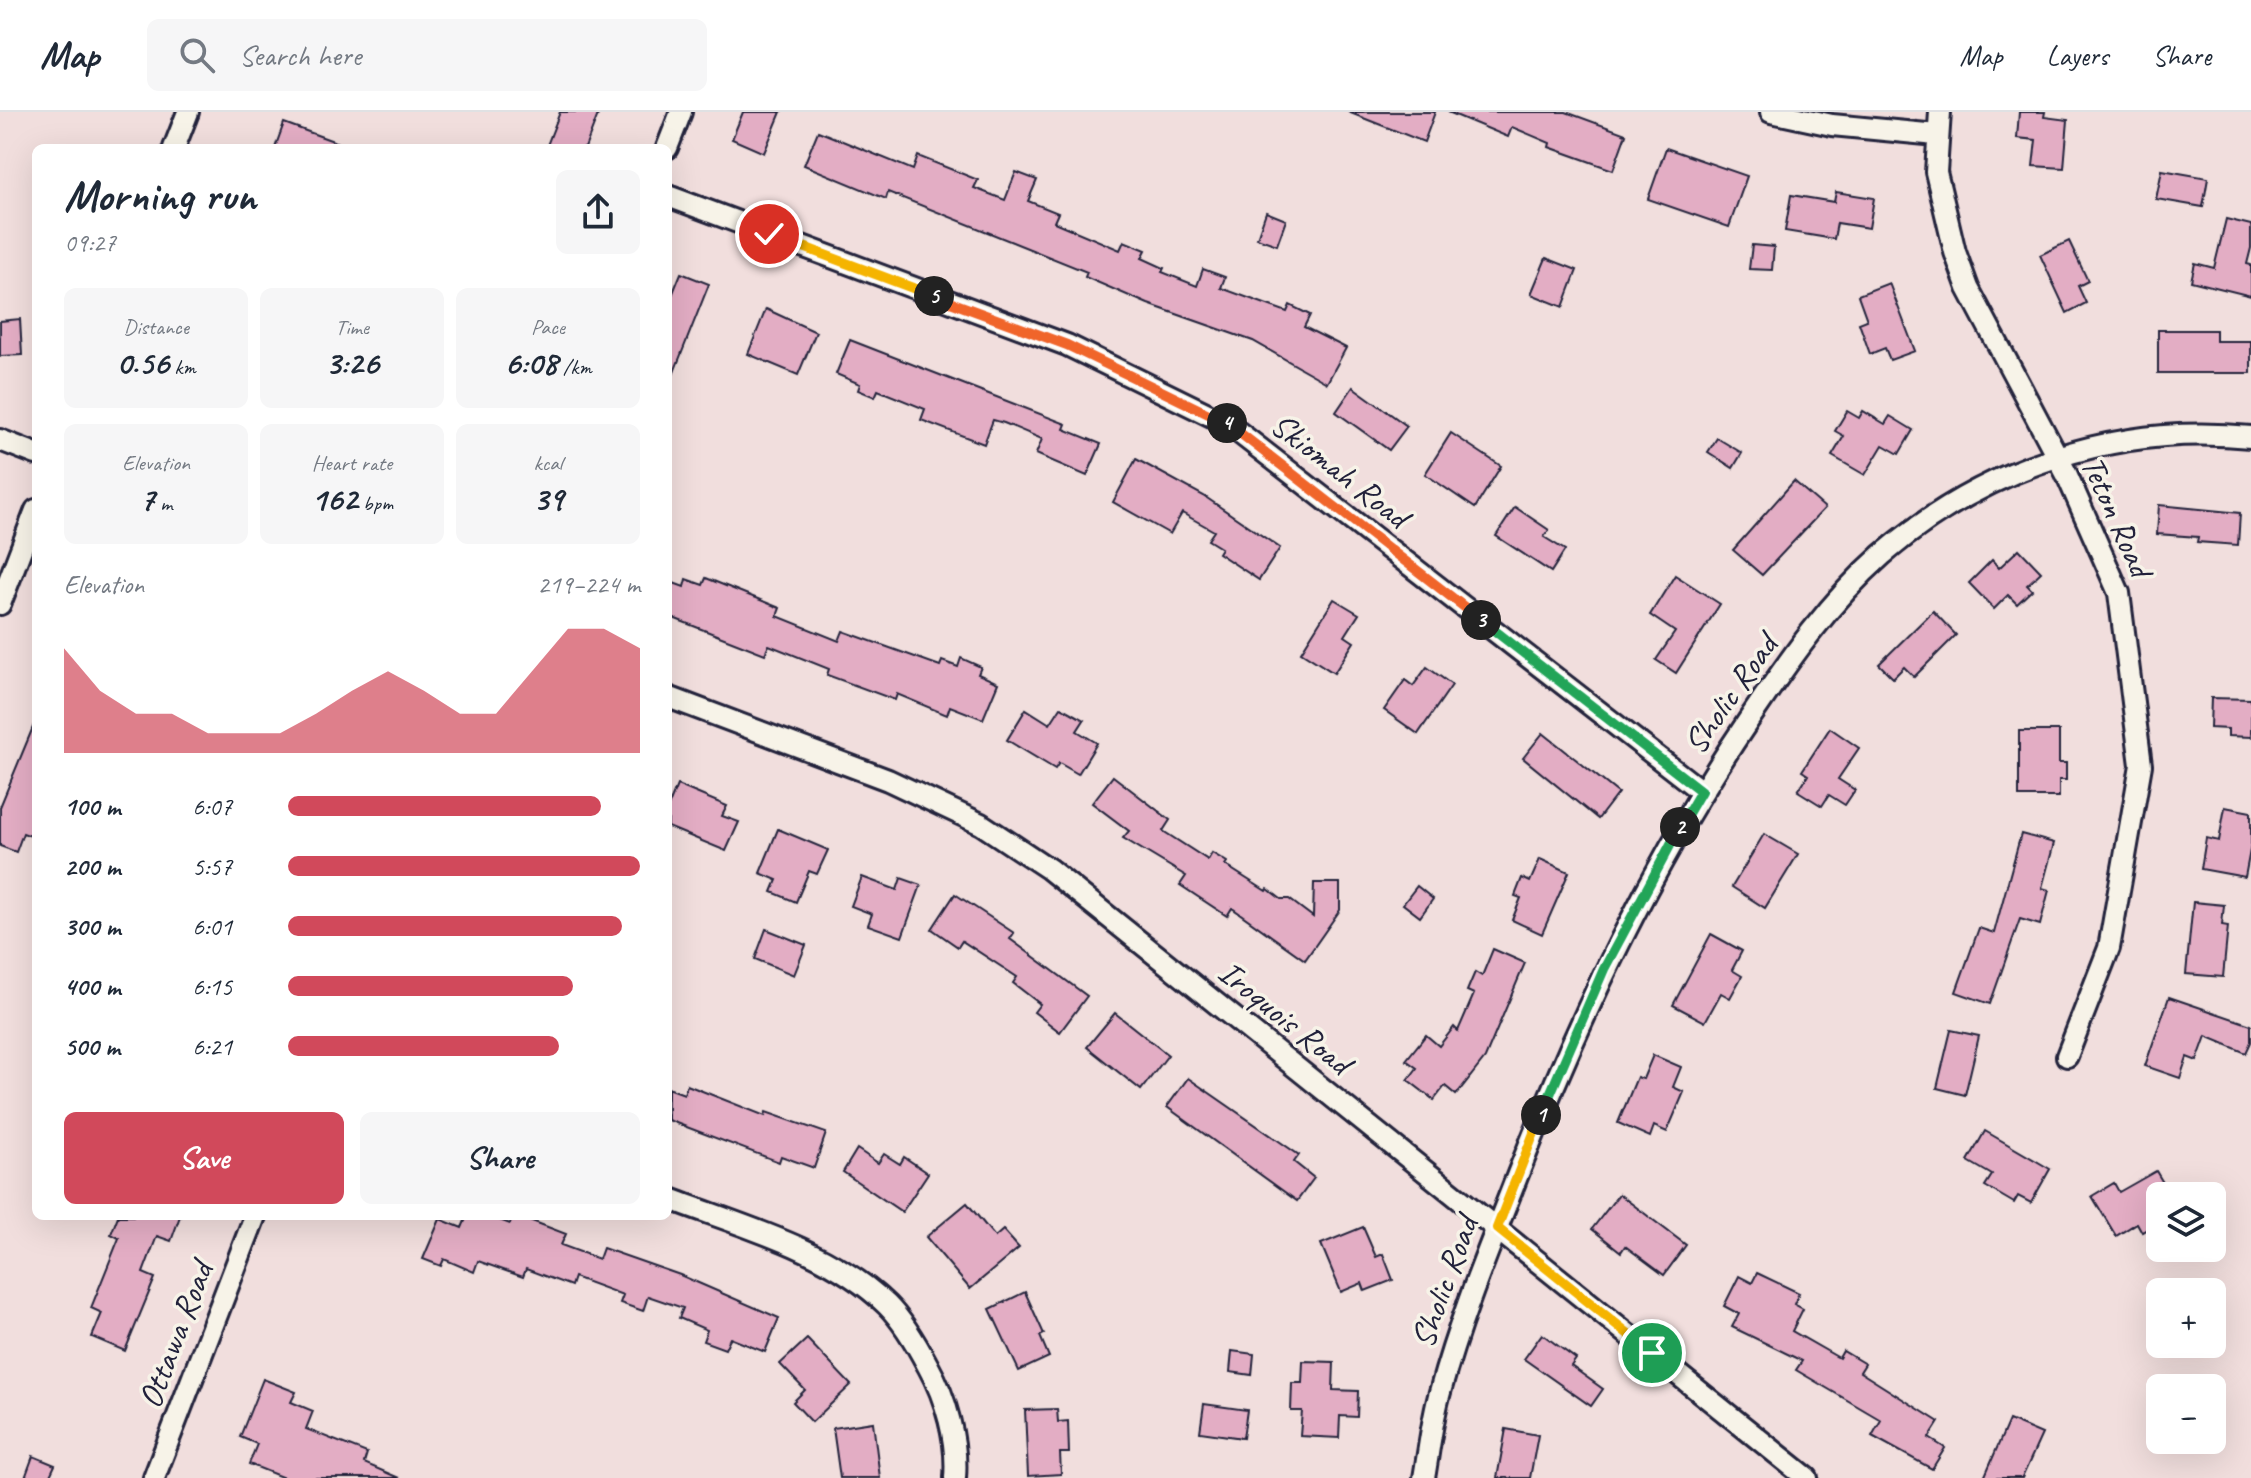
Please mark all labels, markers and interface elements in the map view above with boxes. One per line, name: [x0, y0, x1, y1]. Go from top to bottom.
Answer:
search box: [147, 19, 707, 91]
text: Map: [40, 32, 99, 79]
icon: search: [175, 33, 219, 77]
text: Search here: [239, 36, 361, 74]
text: Map: [1960, 38, 2003, 73]
text: Layers: [2047, 38, 2108, 73]
text: Share: [2152, 38, 2211, 73]
text: Morning run: [64, 168, 256, 223]
button: share: [556, 170, 640, 254]
pin: [735, 200, 803, 268]
icon: check: [747, 212, 791, 256]
text: 09:27: [64, 226, 116, 259]
pin: 5: [914, 276, 954, 316]
text: 5: [929, 282, 939, 310]
text: Distance: [123, 313, 189, 341]
text: Time: [335, 313, 369, 341]
text: Pace: [531, 313, 565, 341]
text: 0.56: [116, 341, 169, 384]
text: 3:26: [325, 341, 379, 384]
text: 6:08: [504, 341, 558, 384]
text: km: [169, 353, 196, 381]
text: /km: [558, 353, 592, 381]
pin: 4: [1207, 403, 1247, 443]
street label: Skiomah Road: [1262, 403, 1421, 540]
text: 4: [1222, 409, 1232, 437]
text: Elevation: [122, 449, 190, 477]
text: Heart rate: [312, 449, 392, 477]
text: kcal: [533, 449, 563, 477]
street label: Teton Road: [2071, 449, 2164, 587]
text: 7: [140, 477, 155, 520]
text: 162: [311, 477, 358, 520]
text: 39: [533, 477, 563, 520]
text: m: [155, 489, 172, 517]
text: bpm: [358, 489, 393, 517]
text: Elevation: [64, 568, 144, 601]
text: 219–224 m: [537, 568, 640, 601]
pin: 3: [1461, 600, 1501, 640]
text: 3: [1476, 606, 1486, 634]
street label: Sholic Road: [1673, 622, 1789, 762]
text: 100 m: [64, 790, 120, 823]
text: 6:07: [192, 790, 232, 823]
pin: 2: [1660, 807, 1700, 847]
text: 2: [1675, 813, 1685, 841]
text: 200 m: [64, 850, 120, 883]
text: 5:57: [192, 850, 232, 883]
text: 300 m: [64, 910, 120, 943]
text: 6:01: [192, 910, 232, 943]
street label: Iroquois Road: [1210, 950, 1364, 1086]
text: 400 m: [64, 970, 120, 1003]
text: 6:15: [192, 970, 232, 1003]
text: 500 m: [64, 1030, 120, 1063]
text: 6:21: [192, 1030, 232, 1063]
pin: 1: [1521, 1095, 1561, 1135]
text: 1: [1536, 1101, 1546, 1129]
button: Save: [64, 1112, 344, 1204]
button: Share: [360, 1112, 640, 1204]
map controls: [2146, 1182, 2226, 1454]
button: layers: [2146, 1182, 2226, 1262]
street label: Sholic Road: [1401, 1206, 1489, 1353]
street label: Ottawa Road: [128, 1252, 224, 1414]
button: +: [2146, 1278, 2226, 1358]
pin: [1618, 1319, 1686, 1387]
icon: arrive: [1630, 1331, 1674, 1375]
button: −: [2146, 1374, 2226, 1454]

